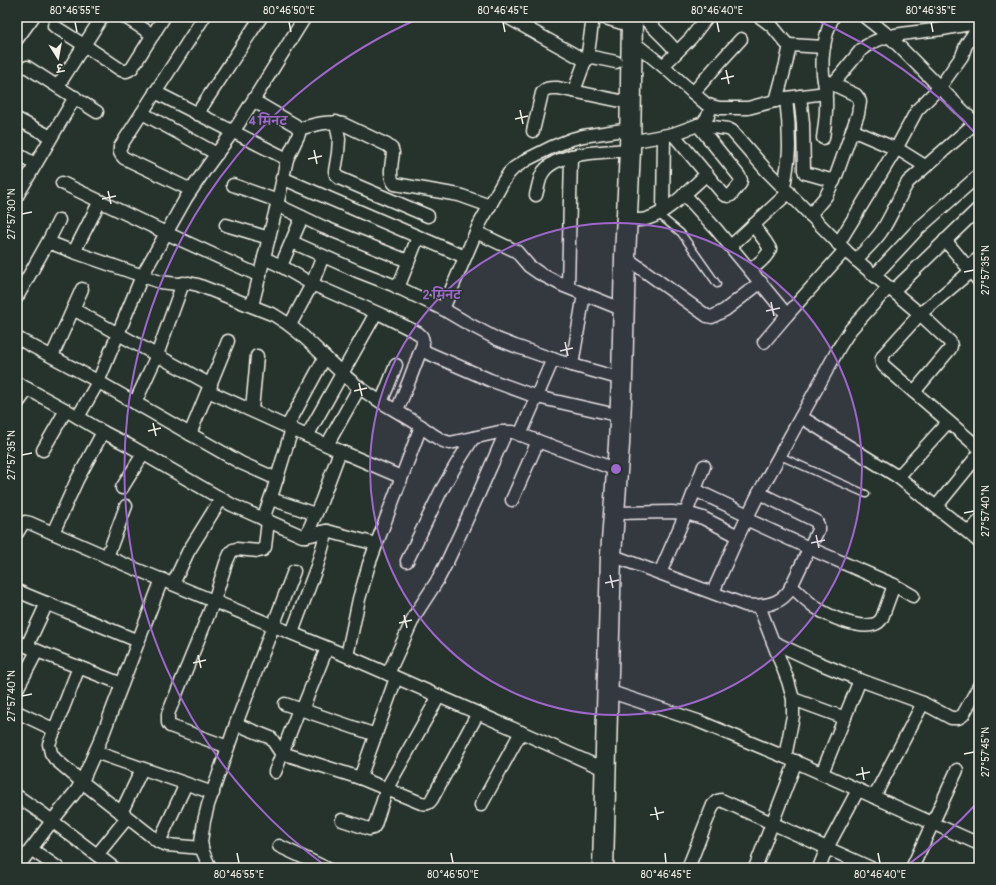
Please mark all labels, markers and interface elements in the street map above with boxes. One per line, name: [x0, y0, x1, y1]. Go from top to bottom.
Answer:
text: 80°46'55"E: [50, 5, 100, 17]
text: 80°46'50"E: [263, 5, 315, 17]
text: 80°46'45"E: [478, 5, 528, 17]
text: 80°46'40"E: [691, 5, 743, 17]
text: 80°46'35"E: [906, 5, 956, 17]
north arrow: [38, 38, 78, 78]
text: उ: [53, 60, 66, 75]
text: 4 मिनट: [248, 112, 288, 129]
text: 27°57'30"N: [6, 188, 18, 240]
text: 27°57'35"N: [980, 245, 992, 295]
text: 2 मिनट: [423, 286, 462, 303]
text: 27°57'35"N: [6, 430, 18, 480]
centre of rings: [609, 462, 623, 476]
text: 27°57'40"N: [980, 485, 992, 537]
text: 27°57'40"N: [6, 670, 18, 722]
text: 27°57'45"N: [980, 727, 992, 777]
text: 80°46'55"E: [214, 869, 264, 881]
text: 80°46'50"E: [427, 869, 479, 881]
text: 80°46'45"E: [641, 869, 691, 881]
text: 80°46'40"E: [854, 869, 906, 881]

